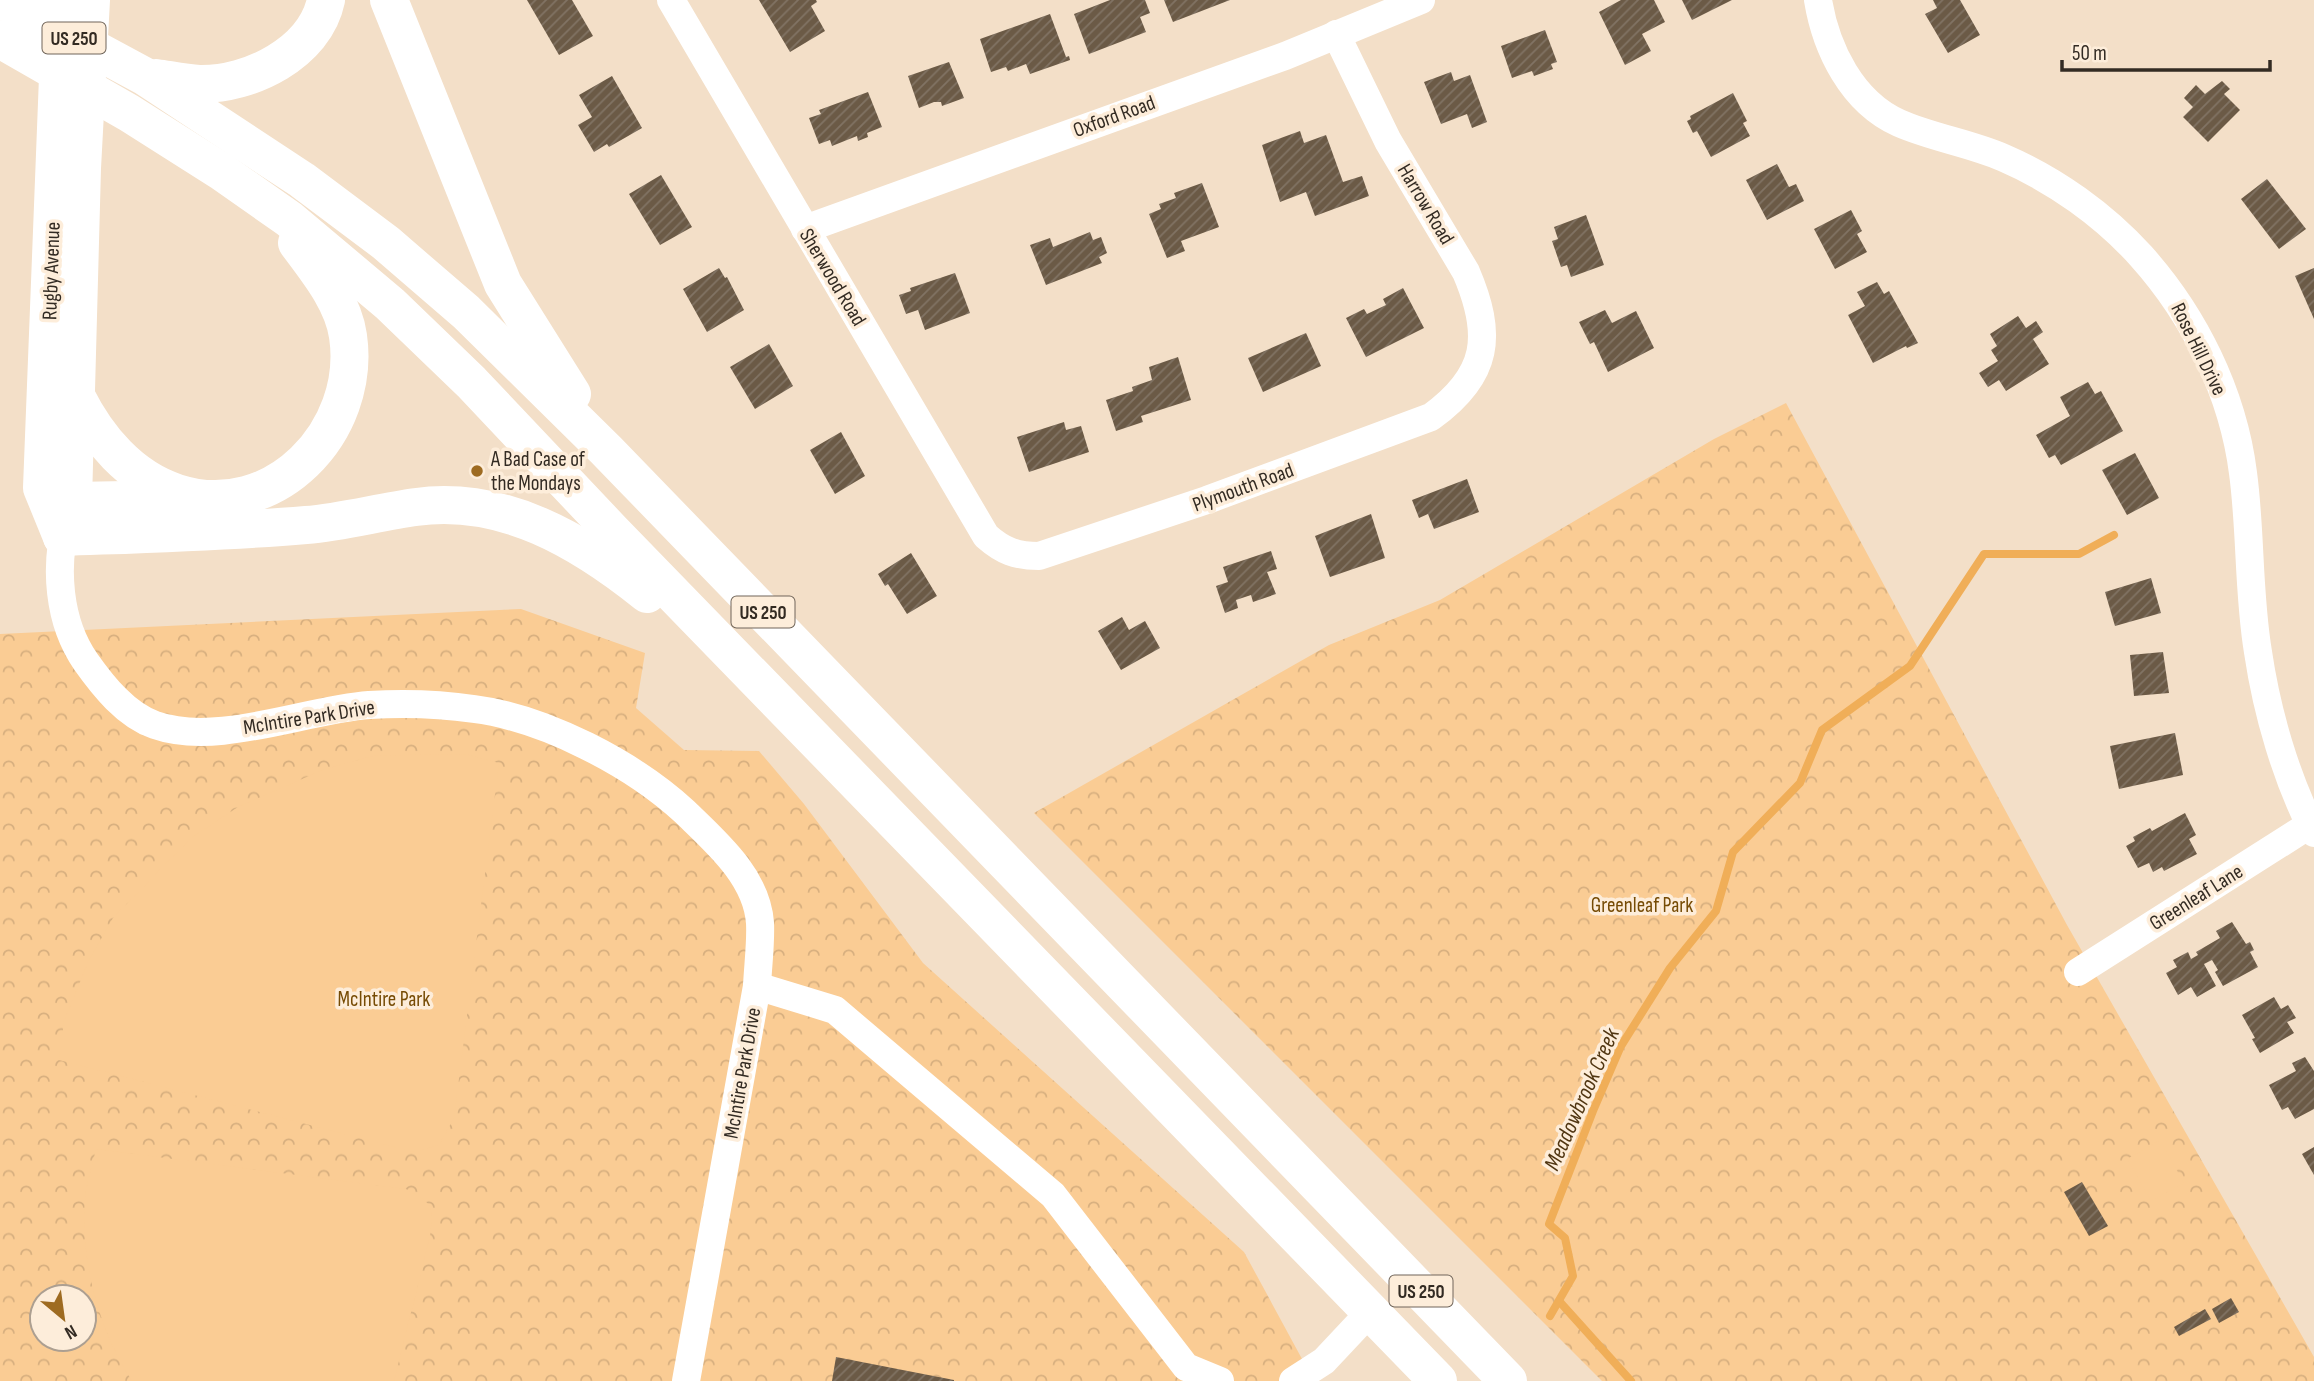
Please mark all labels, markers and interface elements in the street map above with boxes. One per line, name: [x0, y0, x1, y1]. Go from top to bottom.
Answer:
road number: US 250: [42, 22, 106, 54]
scale bar: [2062, 28, 2270, 72]
text: 50 m: [2072, 41, 2107, 66]
street label: Oxford Road: [1070, 90, 1159, 143]
street label: Harrow Road: [1392, 160, 1459, 249]
street label: Rugby Avenue: [37, 222, 66, 321]
street label: Sherwood Road: [794, 224, 871, 330]
street label: Rose Hill Drive: [2165, 299, 2232, 400]
place label: A Bad Case of the Mondays: [490, 447, 586, 496]
street label: Plymouth Road: [1189, 458, 1297, 517]
marker: A Bad Case of the Mondays: [469, 463, 485, 479]
road number: US 250: [732, 596, 794, 628]
street label: McIntire Park Drive: [242, 695, 377, 740]
street label: Greenleaf Lane: [2145, 859, 2248, 936]
park label: Greenleaf Park: [1591, 893, 1693, 918]
park label: McIntire Park: [338, 987, 430, 1012]
street label: McIntire Park Drive: [719, 1006, 766, 1141]
water label: Meadowbrook Creek: [1538, 1023, 1626, 1175]
road number: US 250: [1390, 1275, 1452, 1306]
north arrow: [28, 1283, 98, 1353]
text: N: [60, 1319, 81, 1344]

